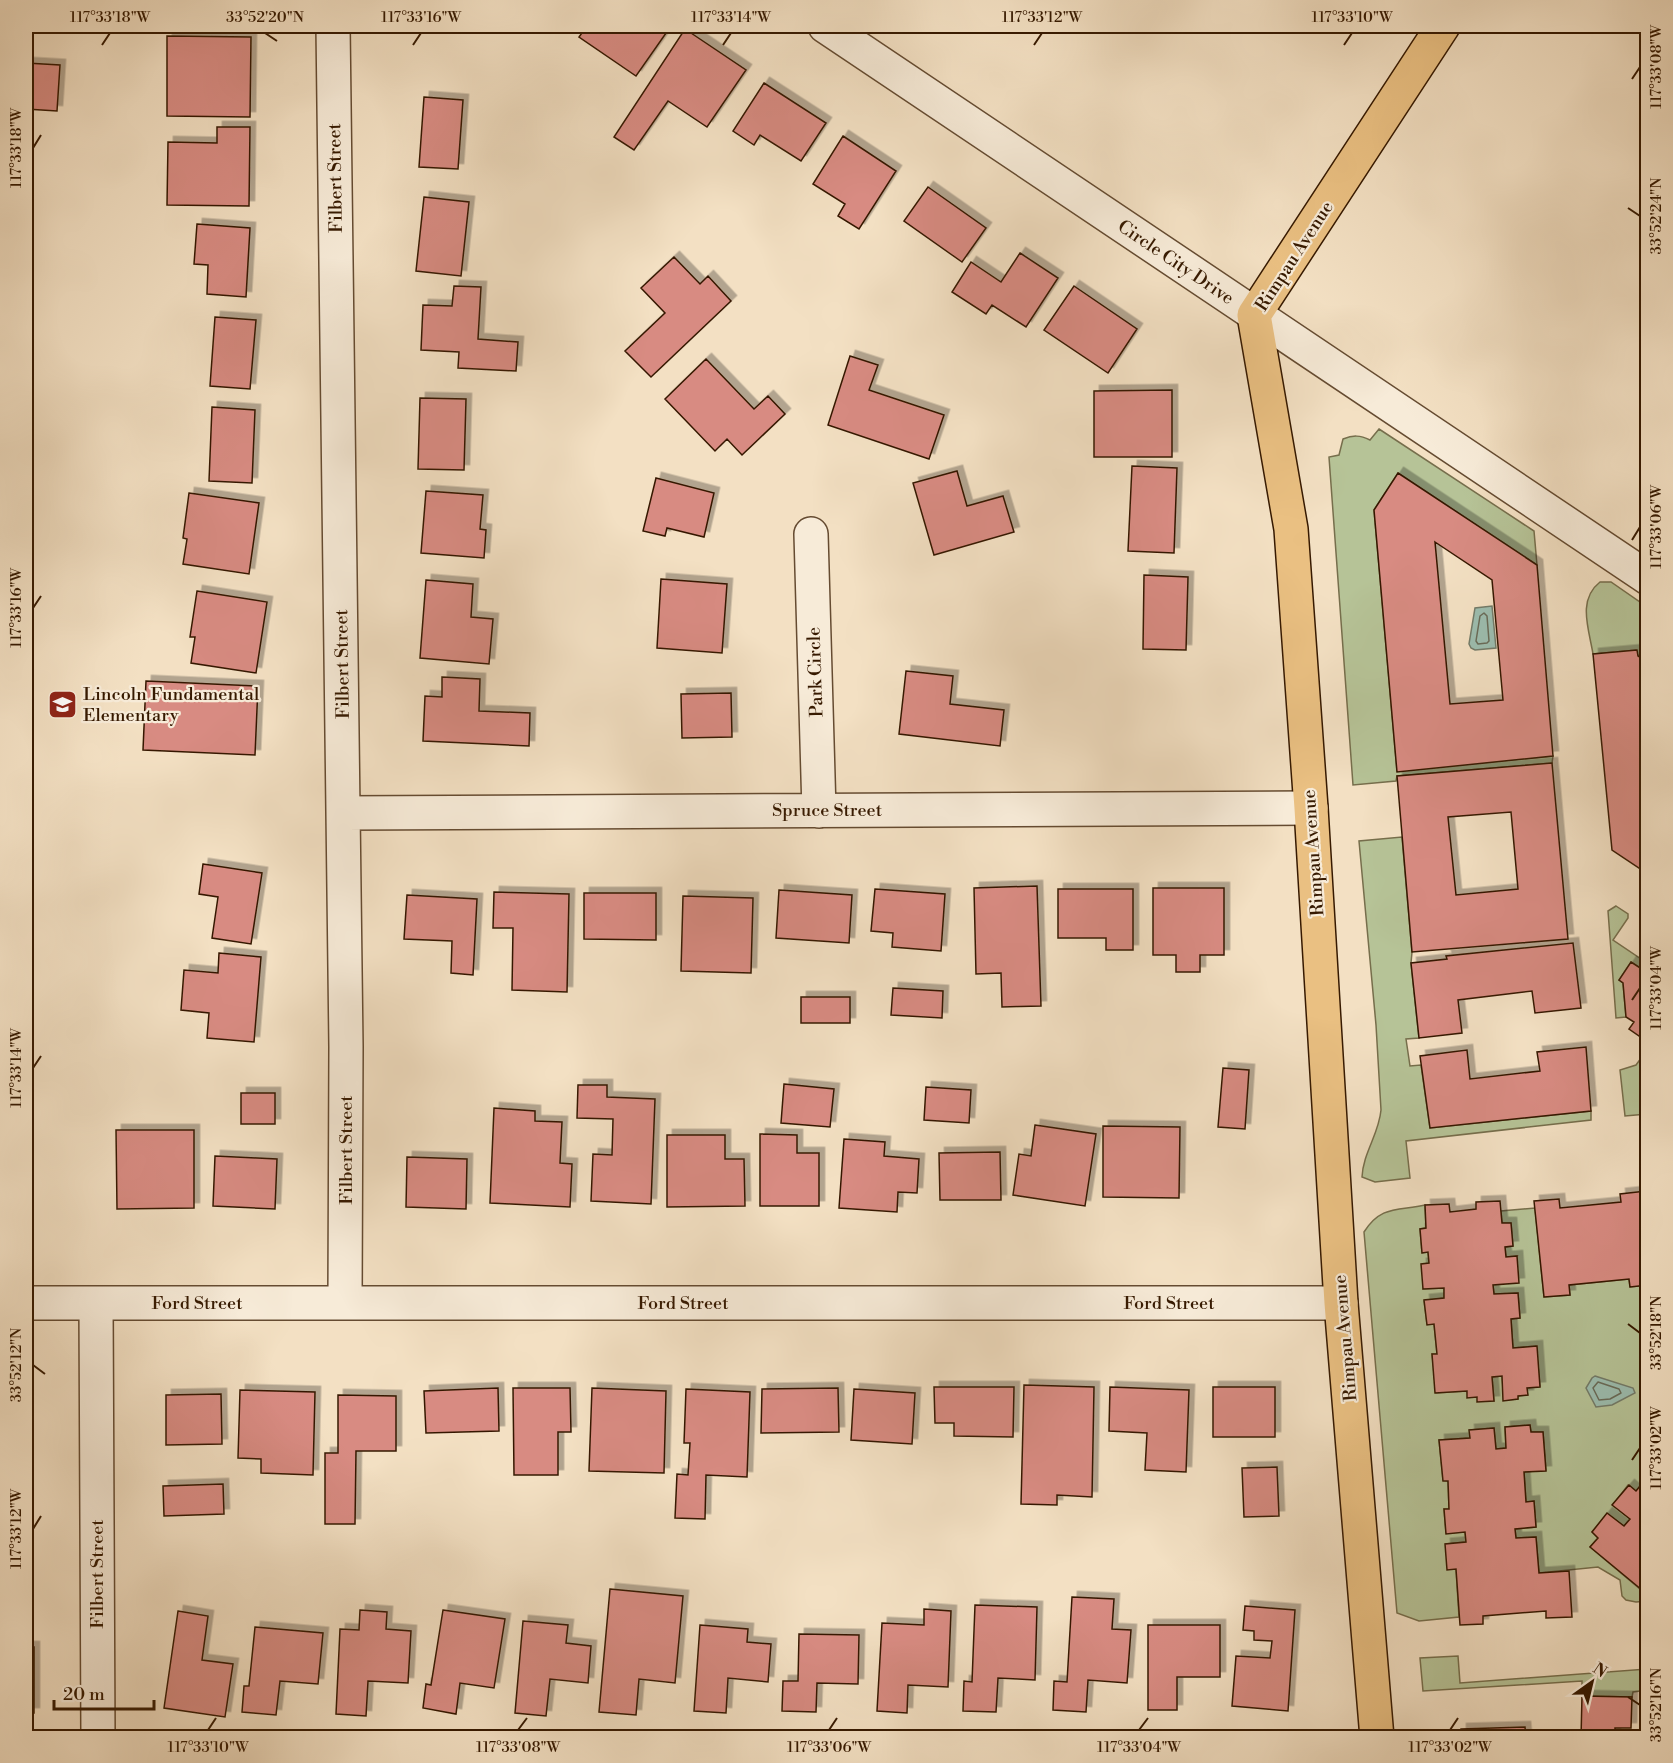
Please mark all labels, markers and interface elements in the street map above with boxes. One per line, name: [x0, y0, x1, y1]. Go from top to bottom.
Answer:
text: 117°33'18"W: [70, 8, 151, 27]
text: 33°52'20"N: [226, 8, 304, 27]
text: 117°33'16"W: [381, 8, 461, 27]
text: 117°33'14"W: [691, 8, 771, 27]
text: 117°33'12"W: [1002, 8, 1083, 27]
text: 117°33'10"W: [1311, 8, 1393, 27]
text: 117°33'08"W: [1647, 24, 1666, 109]
text: 117°33'18"W: [7, 107, 26, 188]
street label: Filbert Street: [323, 122, 348, 233]
text: 33°52'24"N: [1647, 178, 1666, 254]
street label: Rimpau Avenue: [1250, 197, 1339, 316]
street label: Circle City Drive: [1113, 215, 1238, 310]
text: 117°33'06"W: [1647, 485, 1666, 569]
text: 117°33'16"W: [7, 568, 26, 648]
street label: Filbert Street: [330, 608, 355, 719]
street label: Park Circle: [802, 626, 829, 718]
place label: Lincoln Fundamental Elementary: [83, 683, 260, 727]
school or university icon: Lincoln Fundamental Elementary: [46, 688, 78, 720]
street label: Rimpau Avenue: [1298, 789, 1329, 917]
street label: Spruce Street: [772, 799, 883, 822]
text: 117°33'04"W: [1647, 946, 1666, 1030]
text: 117°33'14"W: [7, 1028, 26, 1108]
street label: Filbert Street: [335, 1095, 358, 1205]
street label: Rimpau Avenue: [1329, 1274, 1362, 1402]
street label: Ford Street: [151, 1292, 243, 1315]
street label: Ford Street: [637, 1292, 729, 1315]
street label: Ford Street: [1123, 1292, 1215, 1315]
text: 33°52'18"N: [1647, 1296, 1666, 1370]
text: 33°52'12"N: [7, 1328, 26, 1402]
text: 117°33'02"W: [1647, 1406, 1666, 1490]
text: 117°33'12"W: [7, 1488, 26, 1569]
street label: Filbert Street: [86, 1519, 109, 1629]
north arrow: [1562, 1652, 1622, 1712]
text: N: [1589, 1659, 1611, 1682]
text: 33°52'16"N: [1647, 1668, 1666, 1742]
scale bar: [54, 1673, 154, 1711]
text: 20 m: [63, 1683, 105, 1706]
text: 117°33'10"W: [167, 1738, 249, 1757]
text: 117°33'08"W: [476, 1738, 561, 1757]
text: 117°33'06"W: [787, 1738, 871, 1757]
text: 117°33'04"W: [1097, 1738, 1181, 1757]
text: 117°33'02"W: [1408, 1738, 1492, 1757]

